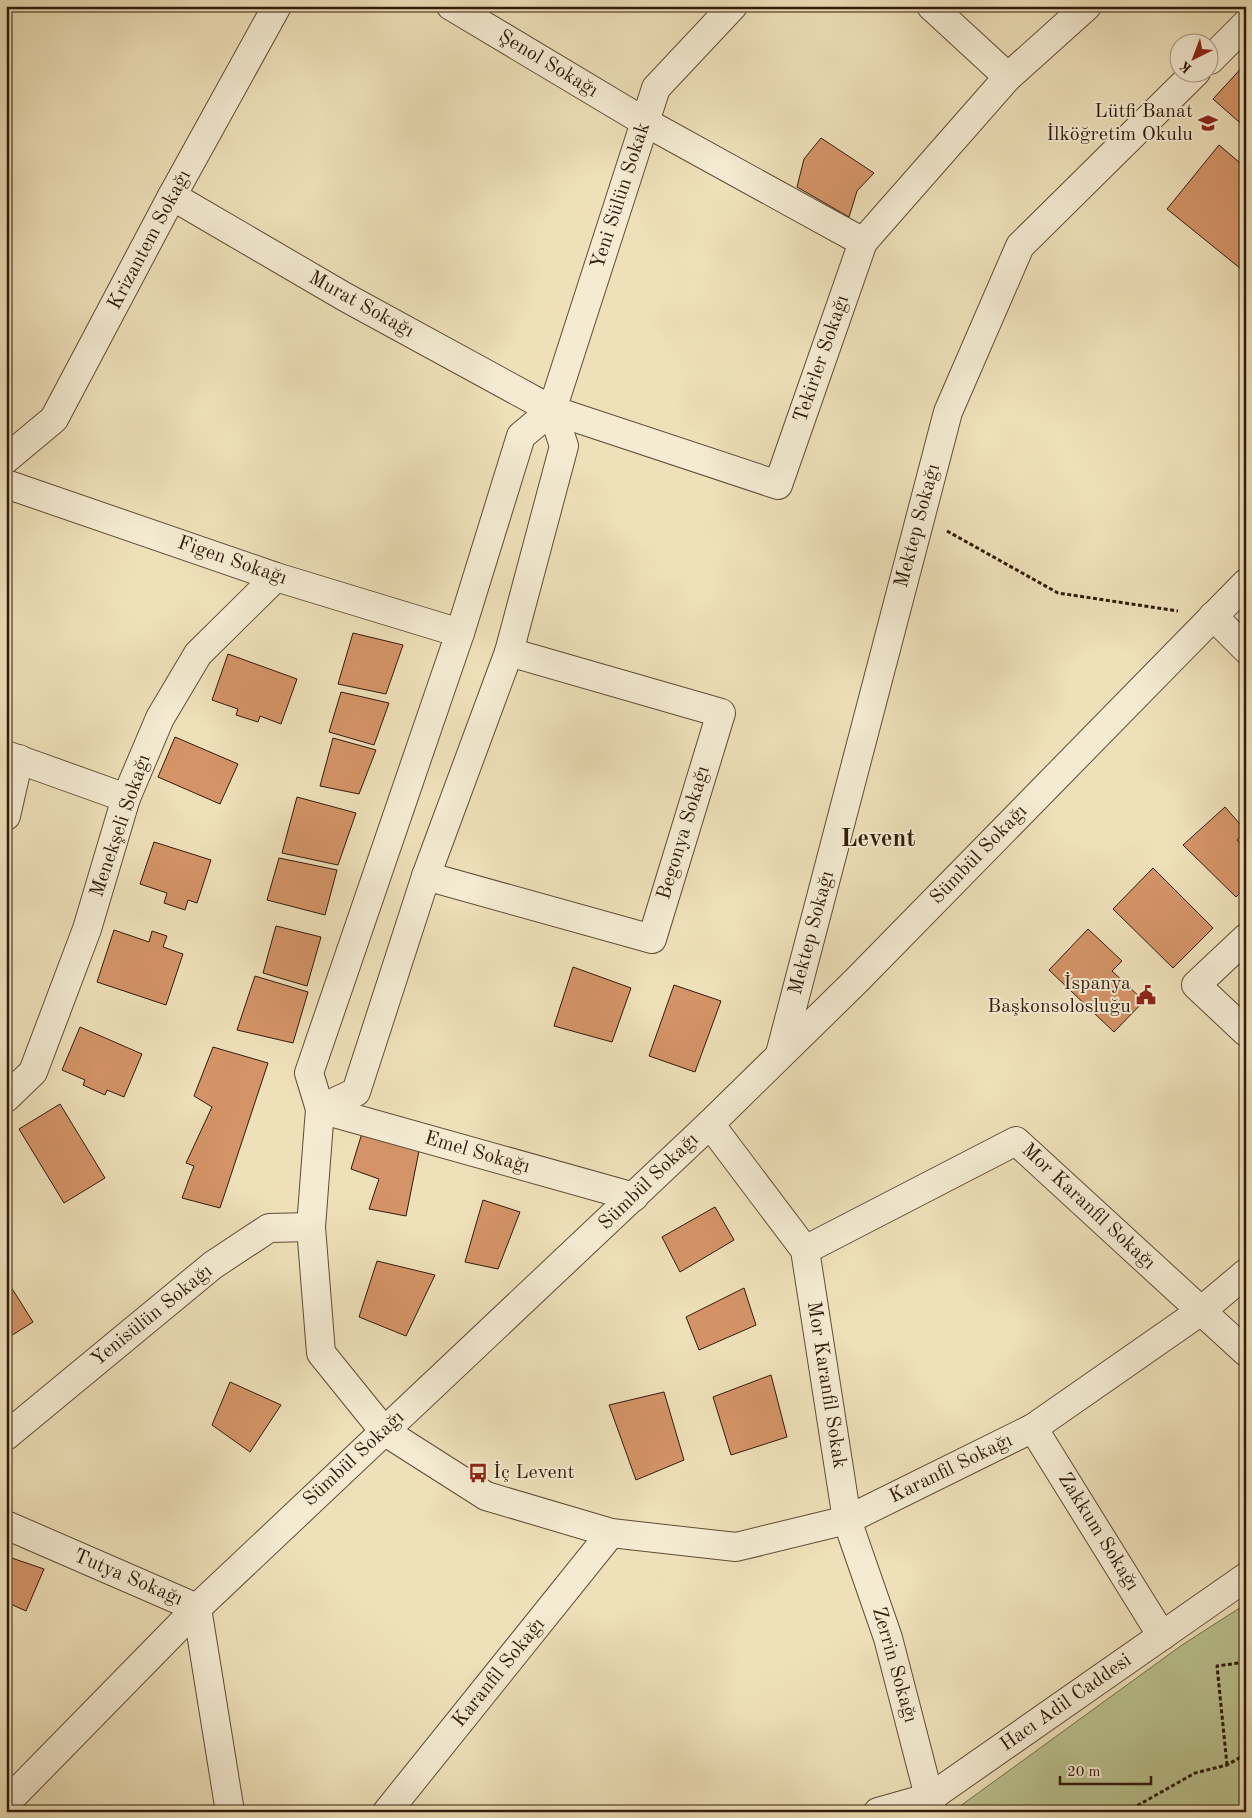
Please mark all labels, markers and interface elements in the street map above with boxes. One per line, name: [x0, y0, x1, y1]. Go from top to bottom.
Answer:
street label: Şenol Sokağı: [495, 27, 601, 101]
north arrow: [1170, 32, 1220, 82]
text: K: [1177, 58, 1195, 76]
place label: Lütfi Banat İlköğretim Okulu: [1046, 102, 1193, 145]
school or university icon: Lütfi Banat İlköğretim Okulu: [1197, 112, 1219, 134]
street label: Yeni Sülün Sokak: [588, 120, 654, 272]
street label: Krizantem Sokağı: [105, 167, 195, 313]
street label: Murat Sokağı: [305, 268, 417, 342]
street label: Tekirler Sokağı: [791, 293, 853, 425]
street label: Mektep Sokağı: [892, 462, 944, 590]
street label: Figen Sokağı: [175, 533, 289, 589]
street label: Menekşeli Sokağı: [87, 752, 155, 900]
street label: Begonya Sokağı: [654, 764, 714, 902]
street label: Sümbül Sokağı: [927, 801, 1031, 909]
district label: Levent: [840, 827, 916, 852]
street label: Mektep Sokağı: [786, 869, 838, 997]
place label: İspanya Başkonsolosluğu: [987, 972, 1131, 1017]
public building icon: İspanya Başkonsolosluğu: [1135, 984, 1157, 1006]
street label: Emel Sokağı: [422, 1128, 532, 1178]
street label: Sümbül Sokağı: [595, 1130, 703, 1234]
street label: Mor Karanfil Sokağı: [1017, 1140, 1159, 1274]
street label: Yenisülün Sokağı: [88, 1261, 216, 1371]
street label: Mor Karanfil Sokak: [803, 1300, 849, 1470]
street label: Sümbül Sokağı: [300, 1407, 408, 1511]
street label: Karanfil Sokağı: [886, 1431, 1016, 1507]
place label: İç Levent: [493, 1461, 574, 1483]
bus stop icon: İç Levent: [467, 1462, 489, 1484]
street label: Zakkum Sokağı: [1054, 1470, 1142, 1594]
street label: Tutya Sokağı: [71, 1546, 185, 1610]
street label: Zerrin Sokağı: [868, 1605, 920, 1725]
street label: Karanfil Sokağı: [449, 1615, 549, 1731]
street label: Hacı Adil Caddesi: [997, 1650, 1135, 1756]
scale bar: [1060, 1753, 1151, 1785]
text: 20 m: [1067, 1765, 1101, 1780]

